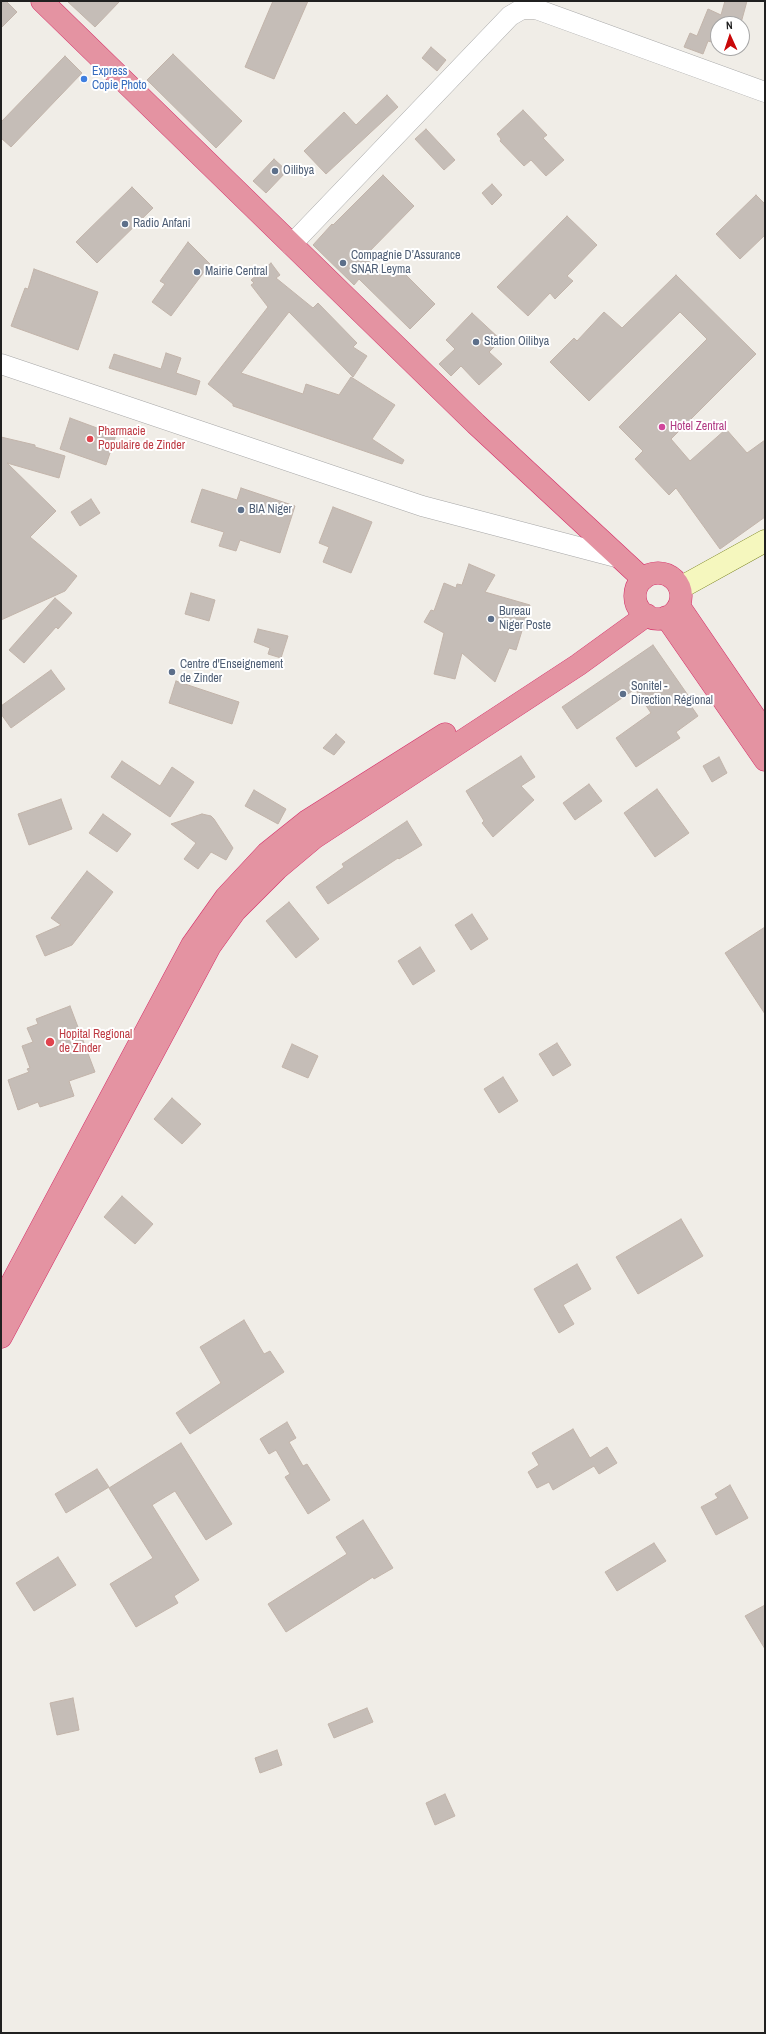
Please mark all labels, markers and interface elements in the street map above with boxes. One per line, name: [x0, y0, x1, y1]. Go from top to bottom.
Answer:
north arrow: [710, 16, 750, 56]
text: N: [726, 18, 733, 32]
place label: Express Copie Photo: [92, 65, 147, 93]
marker: Express Copie Photo: [79, 74, 89, 84]
place label: Oilibya: [283, 164, 314, 178]
marker: Oilibya: [270, 166, 280, 176]
place label: Radio Anfani: [133, 217, 190, 231]
marker: Radio Anfani: [120, 219, 130, 229]
place label: Compagnie D’Assurance SNAR Leyma: [351, 249, 460, 277]
marker: Compagnie D’Assurance SNAR Leyma: [338, 258, 348, 268]
place label: Mairie Central: [205, 265, 267, 279]
marker: Mairie Central: [192, 267, 202, 277]
place label: Station Oilibya: [484, 335, 549, 349]
marker: Station Oilibya: [471, 337, 481, 347]
place label: Hotel Zentral: [670, 420, 726, 434]
marker: Hotel Zentral: [657, 422, 667, 432]
place label: Pharmacie Populaire de Zinder: [98, 425, 185, 453]
marker: Pharmacie Populaire de Zinder: [85, 434, 95, 444]
place label: BIA Niger: [249, 503, 292, 517]
marker: BIA Niger: [236, 505, 246, 515]
place label: Bureau Niger Poste: [499, 605, 551, 633]
marker: Bureau Niger Poste: [486, 614, 496, 624]
place label: Centre d'Enseignement de Zinder: [180, 658, 283, 686]
marker: Centre d'Enseignement de Zinder: [167, 667, 177, 677]
place label: Sonitel - Direction Régional: [631, 680, 713, 708]
marker: Sonitel - Direction Régional: [618, 689, 628, 699]
place label: Hopital Regional de Zinder: [59, 1028, 132, 1056]
marker: Hopital Regional de Zinder: [44, 1036, 56, 1048]

